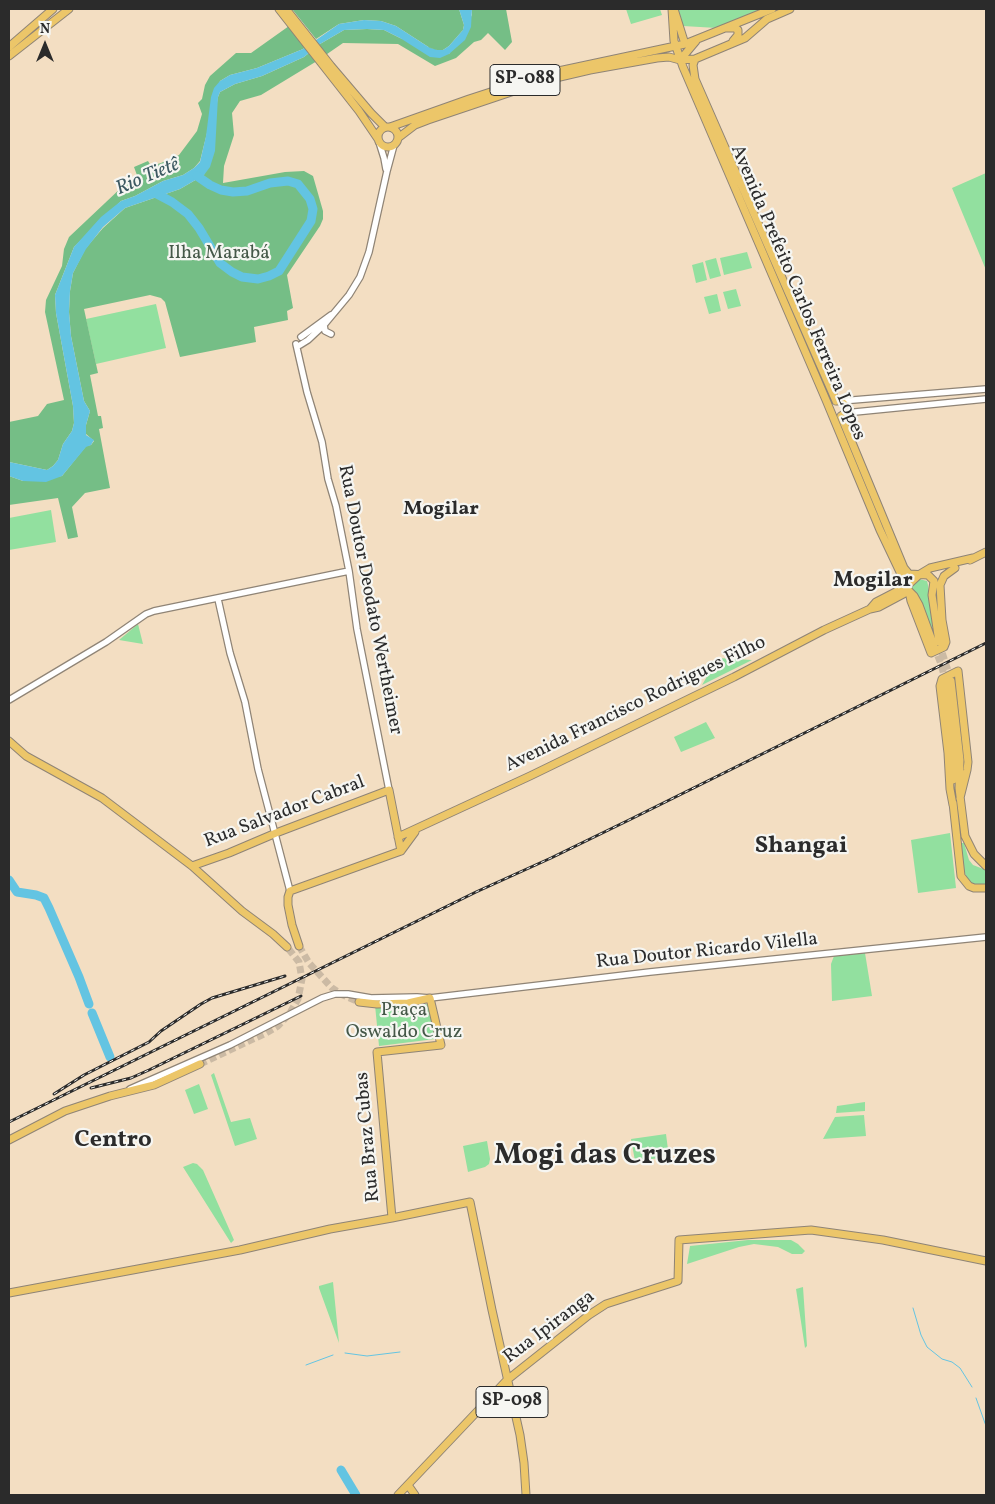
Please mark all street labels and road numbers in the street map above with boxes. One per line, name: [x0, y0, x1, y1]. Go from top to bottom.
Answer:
road number: SP-088: [490, 64, 560, 96]
street label: Avenida Prefeito Carlos Ferreira Lopes: [724, 142, 870, 444]
street label: Rua Doutor Deodato Wertheimer: [332, 463, 406, 737]
street label: Avenida Francisco Rodrigues Filho: [502, 632, 770, 778]
street label: Rua Salvador Cabral: [202, 772, 368, 854]
street label: Rua Doutor Ricardo Vilella: [595, 929, 819, 975]
street label: Rua Braz Cubas: [352, 1071, 386, 1203]
street label: Rua Ipiranga: [500, 1286, 600, 1370]
road number: SP-098: [476, 1386, 548, 1418]

